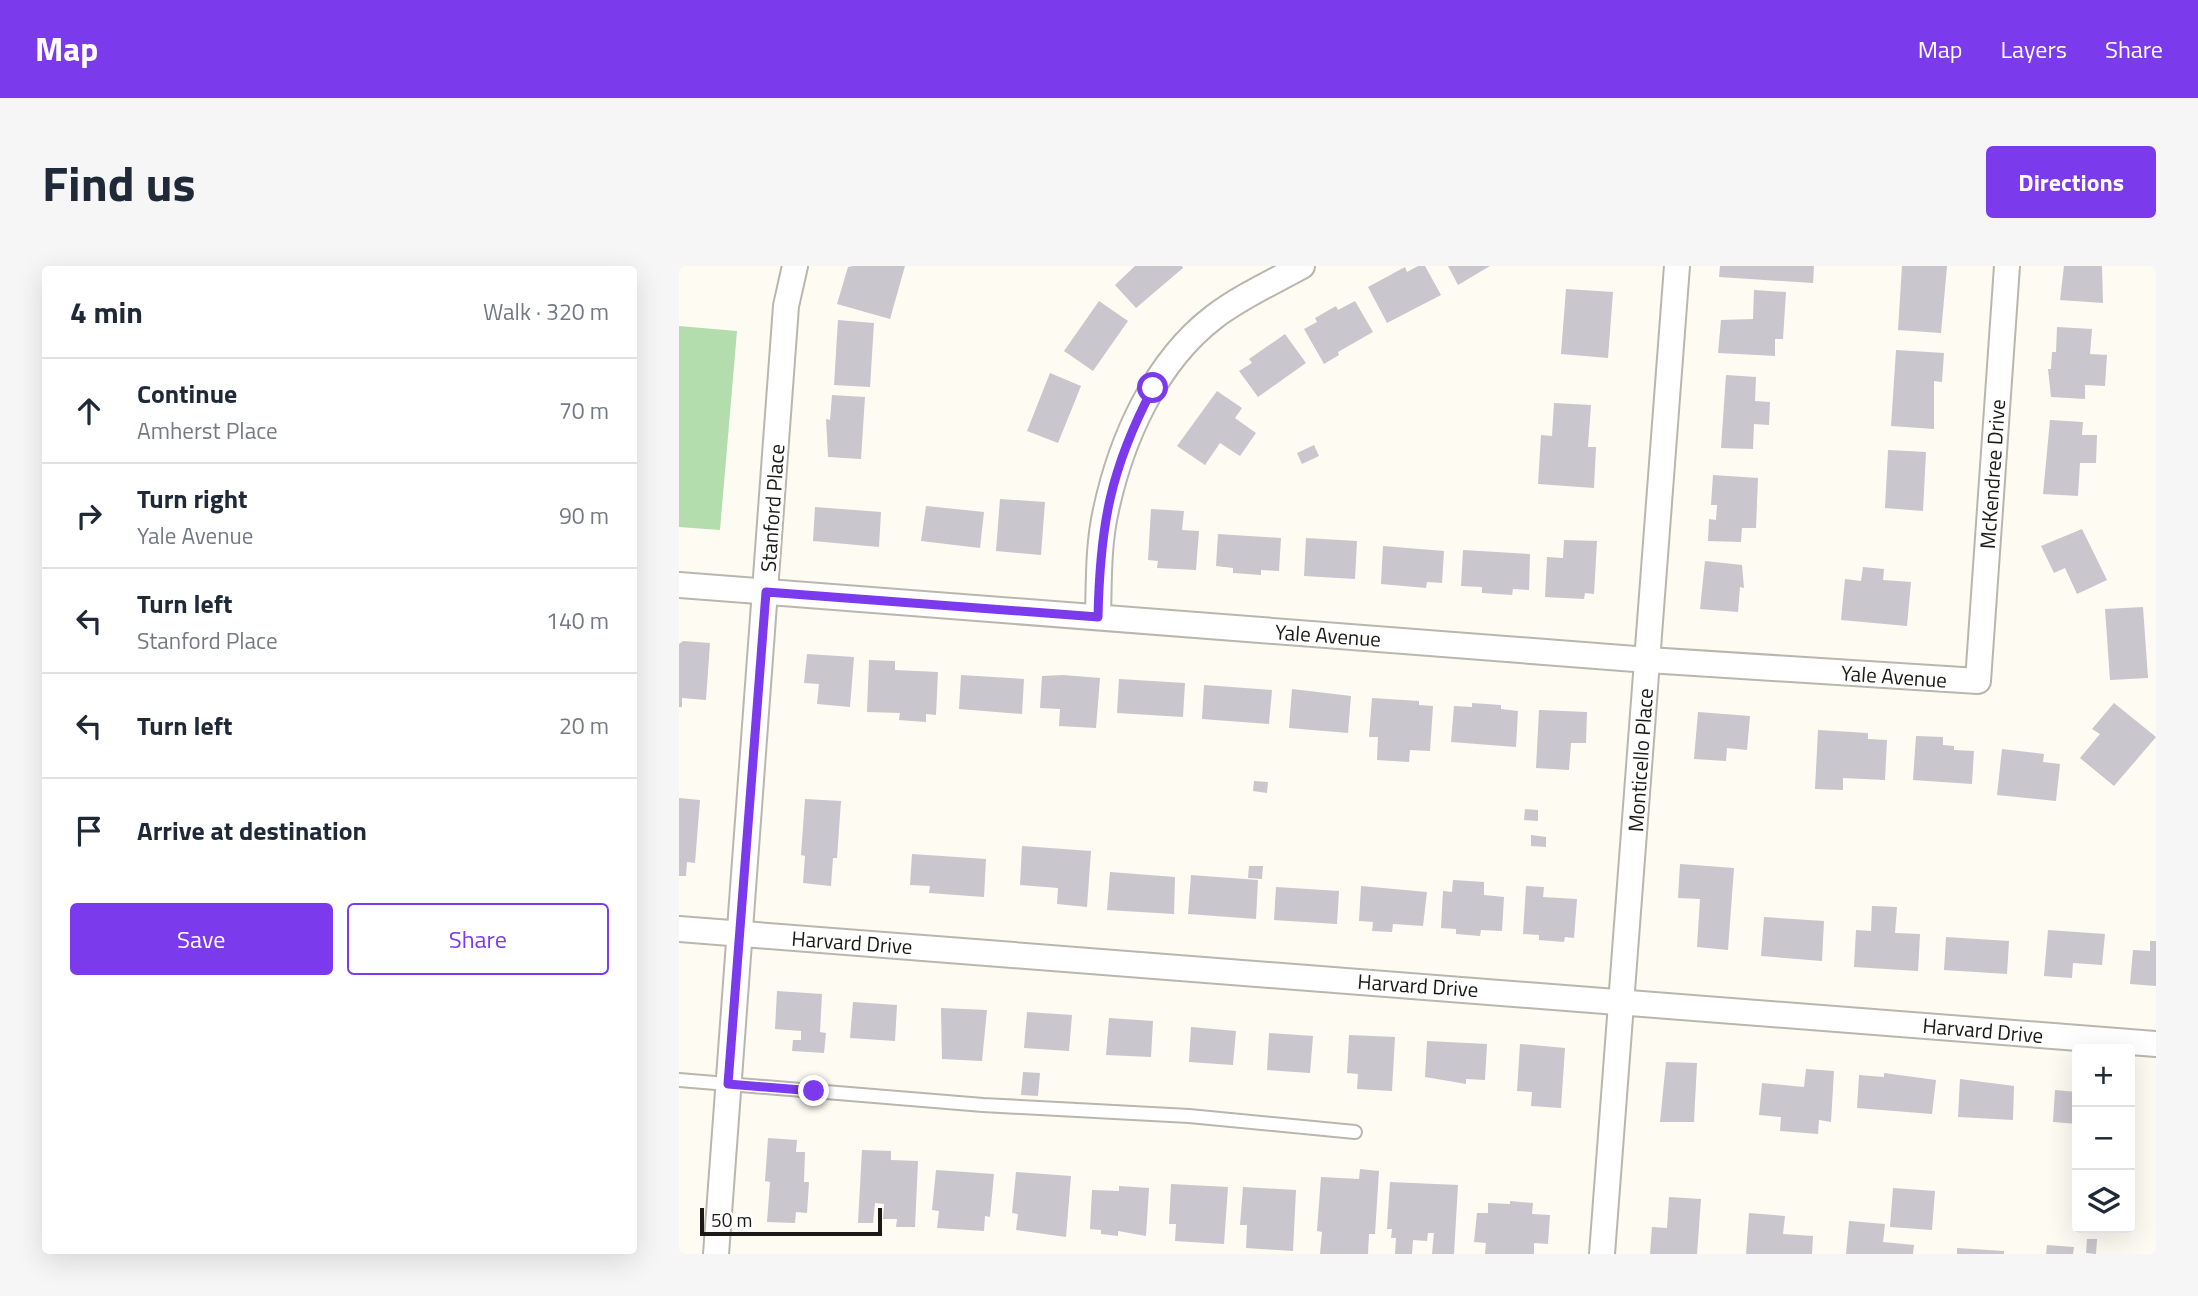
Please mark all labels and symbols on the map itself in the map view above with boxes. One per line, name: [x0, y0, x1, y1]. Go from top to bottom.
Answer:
route start: [1137, 372, 1168, 403]
street label: McKendree Drive: [1971, 398, 2013, 550]
street label: Stanford Place: [752, 443, 792, 573]
street label: Yale Avenue: [1274, 615, 1382, 655]
street label: Yale Avenue: [1840, 656, 1948, 696]
street label: Monticello Place: [1619, 687, 1661, 833]
street label: Harvard Drive: [790, 922, 914, 962]
street label: Harvard Drive: [1356, 965, 1480, 1005]
street label: Harvard Drive: [1921, 1009, 2045, 1051]
route end: [798, 1075, 829, 1106]
scale bar: [700, 1205, 882, 1237]

